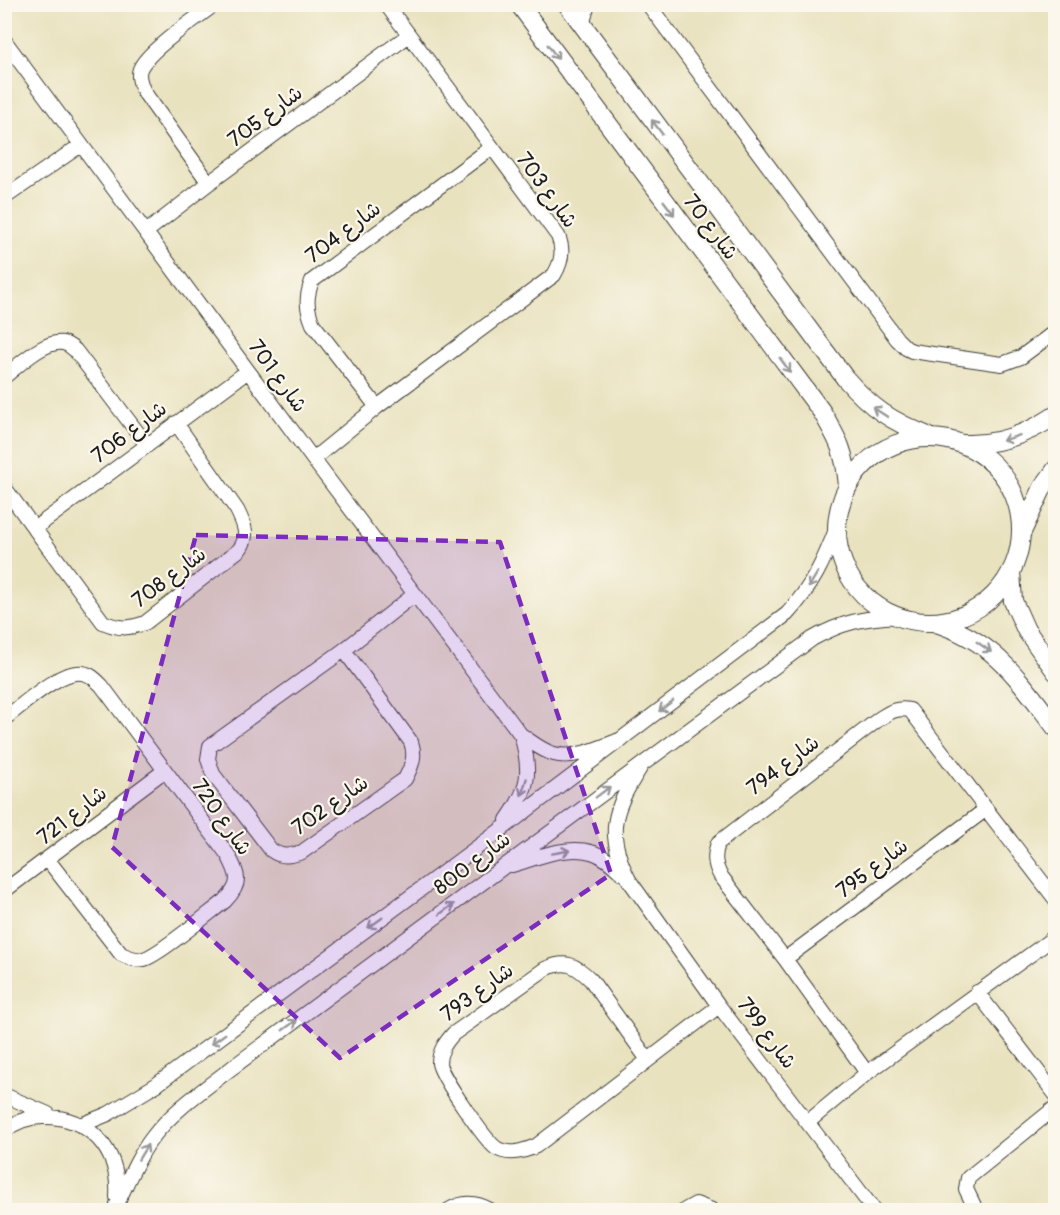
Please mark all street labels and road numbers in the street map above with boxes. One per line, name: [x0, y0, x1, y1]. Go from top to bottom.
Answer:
street label: شارع 705: [222, 79, 309, 154]
street label: شارع 703: [509, 147, 583, 234]
street label: شارع 70: [676, 189, 744, 266]
street label: شارع 704: [300, 195, 387, 270]
street label: شارع 701: [241, 335, 313, 419]
street label: شارع 706: [86, 395, 173, 470]
street label: شارع 708: [127, 541, 212, 615]
street label: شارع 794: [742, 729, 826, 802]
street label: شارع 702: [287, 769, 374, 842]
street label: شارع 720: [185, 774, 258, 861]
street label: شارع 721: [32, 780, 113, 852]
street label: شارع 800: [429, 826, 517, 902]
street label: شارع 795: [831, 833, 914, 905]
street label: شارع 793: [436, 957, 520, 1029]
street label: شارع 799: [730, 992, 802, 1075]

